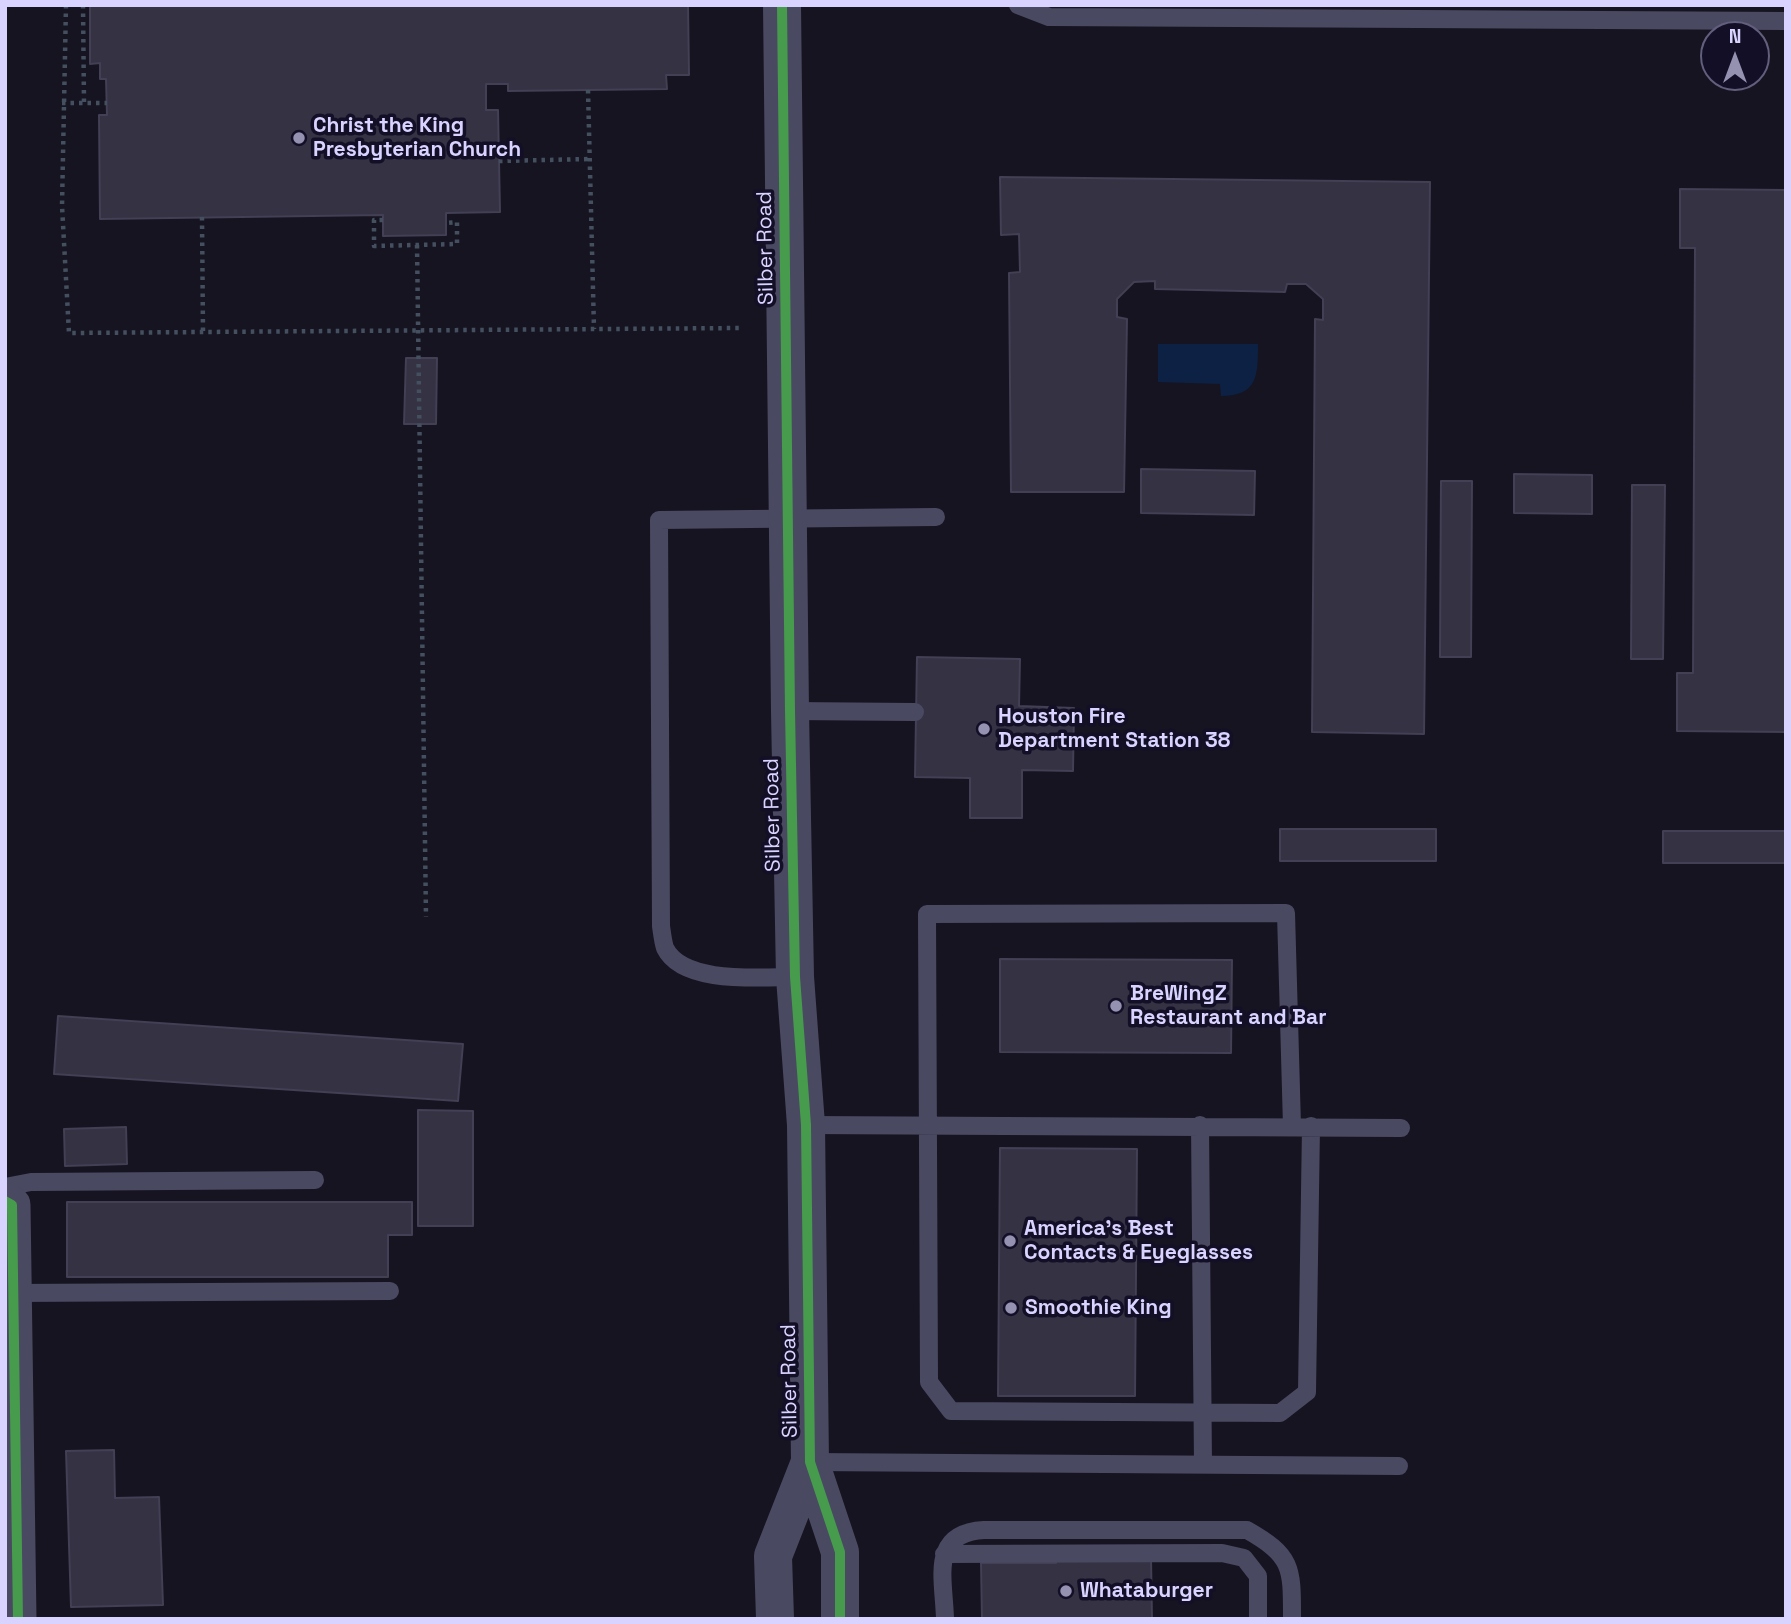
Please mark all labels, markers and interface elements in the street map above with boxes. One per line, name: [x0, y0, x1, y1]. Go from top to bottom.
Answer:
north arrow: [1700, 21, 1770, 91]
text: N: [1729, 24, 1741, 49]
place label: Christ the King Presbyterian Church: [313, 113, 521, 163]
marker: Christ the King Presbyterian Church: [291, 130, 307, 146]
street label: Silber Road: [752, 191, 780, 305]
place label: Houston Fire Department Station 38: [998, 704, 1230, 754]
marker: Houston Fire Department Station 38: [976, 721, 992, 737]
street label: Silber Road: [759, 758, 787, 872]
place label: BreWingZ Restaurant and Bar: [1130, 981, 1326, 1031]
marker: BreWingZ Restaurant and Bar: [1108, 998, 1124, 1014]
place label: America's Best Contacts & Eyeglasses: [1024, 1216, 1253, 1266]
marker: America's Best Contacts & Eyeglasses: [1002, 1233, 1018, 1249]
place label: Smoothie King: [1025, 1295, 1172, 1321]
marker: Smoothie King: [1003, 1300, 1019, 1316]
street label: Silber Road: [776, 1324, 804, 1438]
place label: Whataburger: [1080, 1578, 1213, 1604]
marker: Whataburger: [1058, 1583, 1074, 1599]

